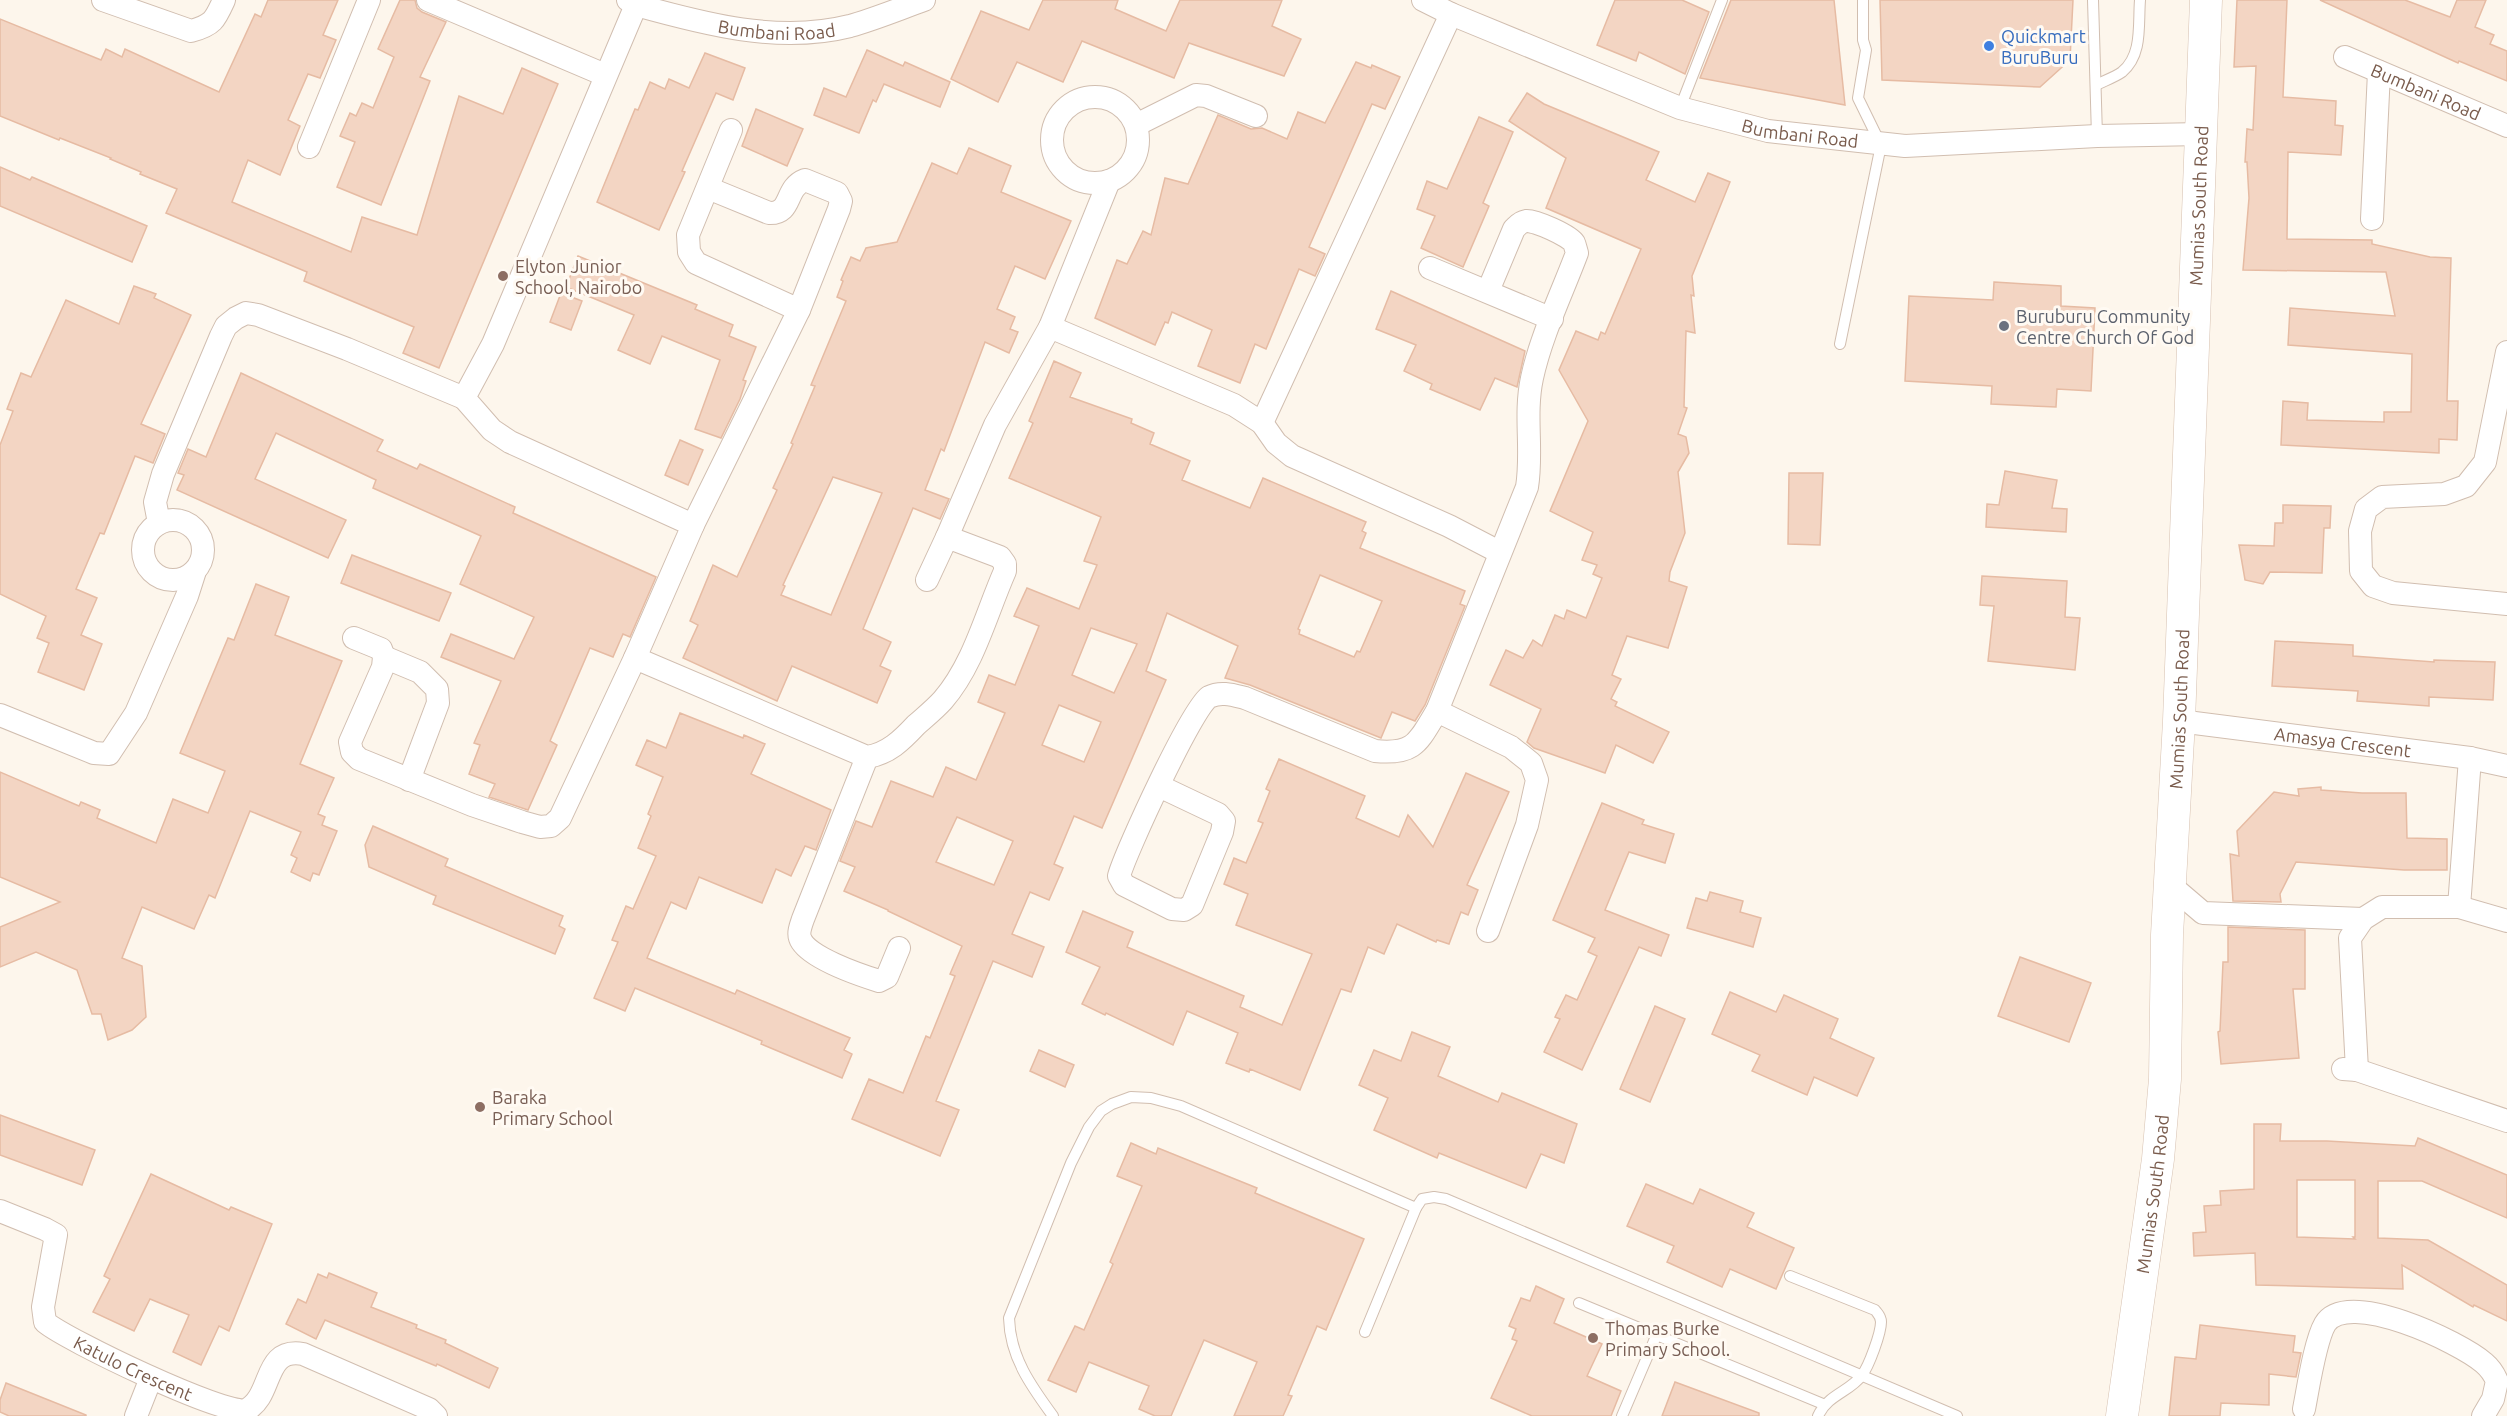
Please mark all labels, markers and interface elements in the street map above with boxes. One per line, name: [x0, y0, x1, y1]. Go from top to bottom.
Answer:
street label: Bumbani Road: [717, 16, 837, 43]
place label: Quickmart BuruBuru: [2001, 26, 2086, 67]
marker: Quickmart BuruBuru: [1982, 39, 1996, 53]
street label: Bumbani Road: [2368, 59, 2484, 124]
street label: Bumbani Road: [1740, 115, 1859, 151]
street label: Mumias South Road: [2185, 125, 2211, 286]
place label: Elyton Junior School, Nairobo: [515, 256, 642, 297]
marker: Elyton Junior School, Nairobo: [496, 269, 510, 283]
place label: Buruburu Community Centre Church Of God: [2016, 306, 2194, 347]
marker: Buruburu Community Centre Church Of God: [1997, 319, 2011, 333]
street label: Mumias South Road: [2165, 629, 2192, 790]
street label: Amasya Crescent: [2273, 723, 2412, 760]
place label: Baraka Primary School: [492, 1087, 613, 1128]
marker: Baraka Primary School: [473, 1100, 487, 1114]
street label: Mumias South Road: [2132, 1114, 2172, 1275]
place label: Thomas Burke Primary School.: [1605, 1318, 1730, 1359]
marker: Thomas Burke Primary School.: [1586, 1331, 1600, 1345]
street label: Katulo Crescent: [71, 1332, 195, 1404]

